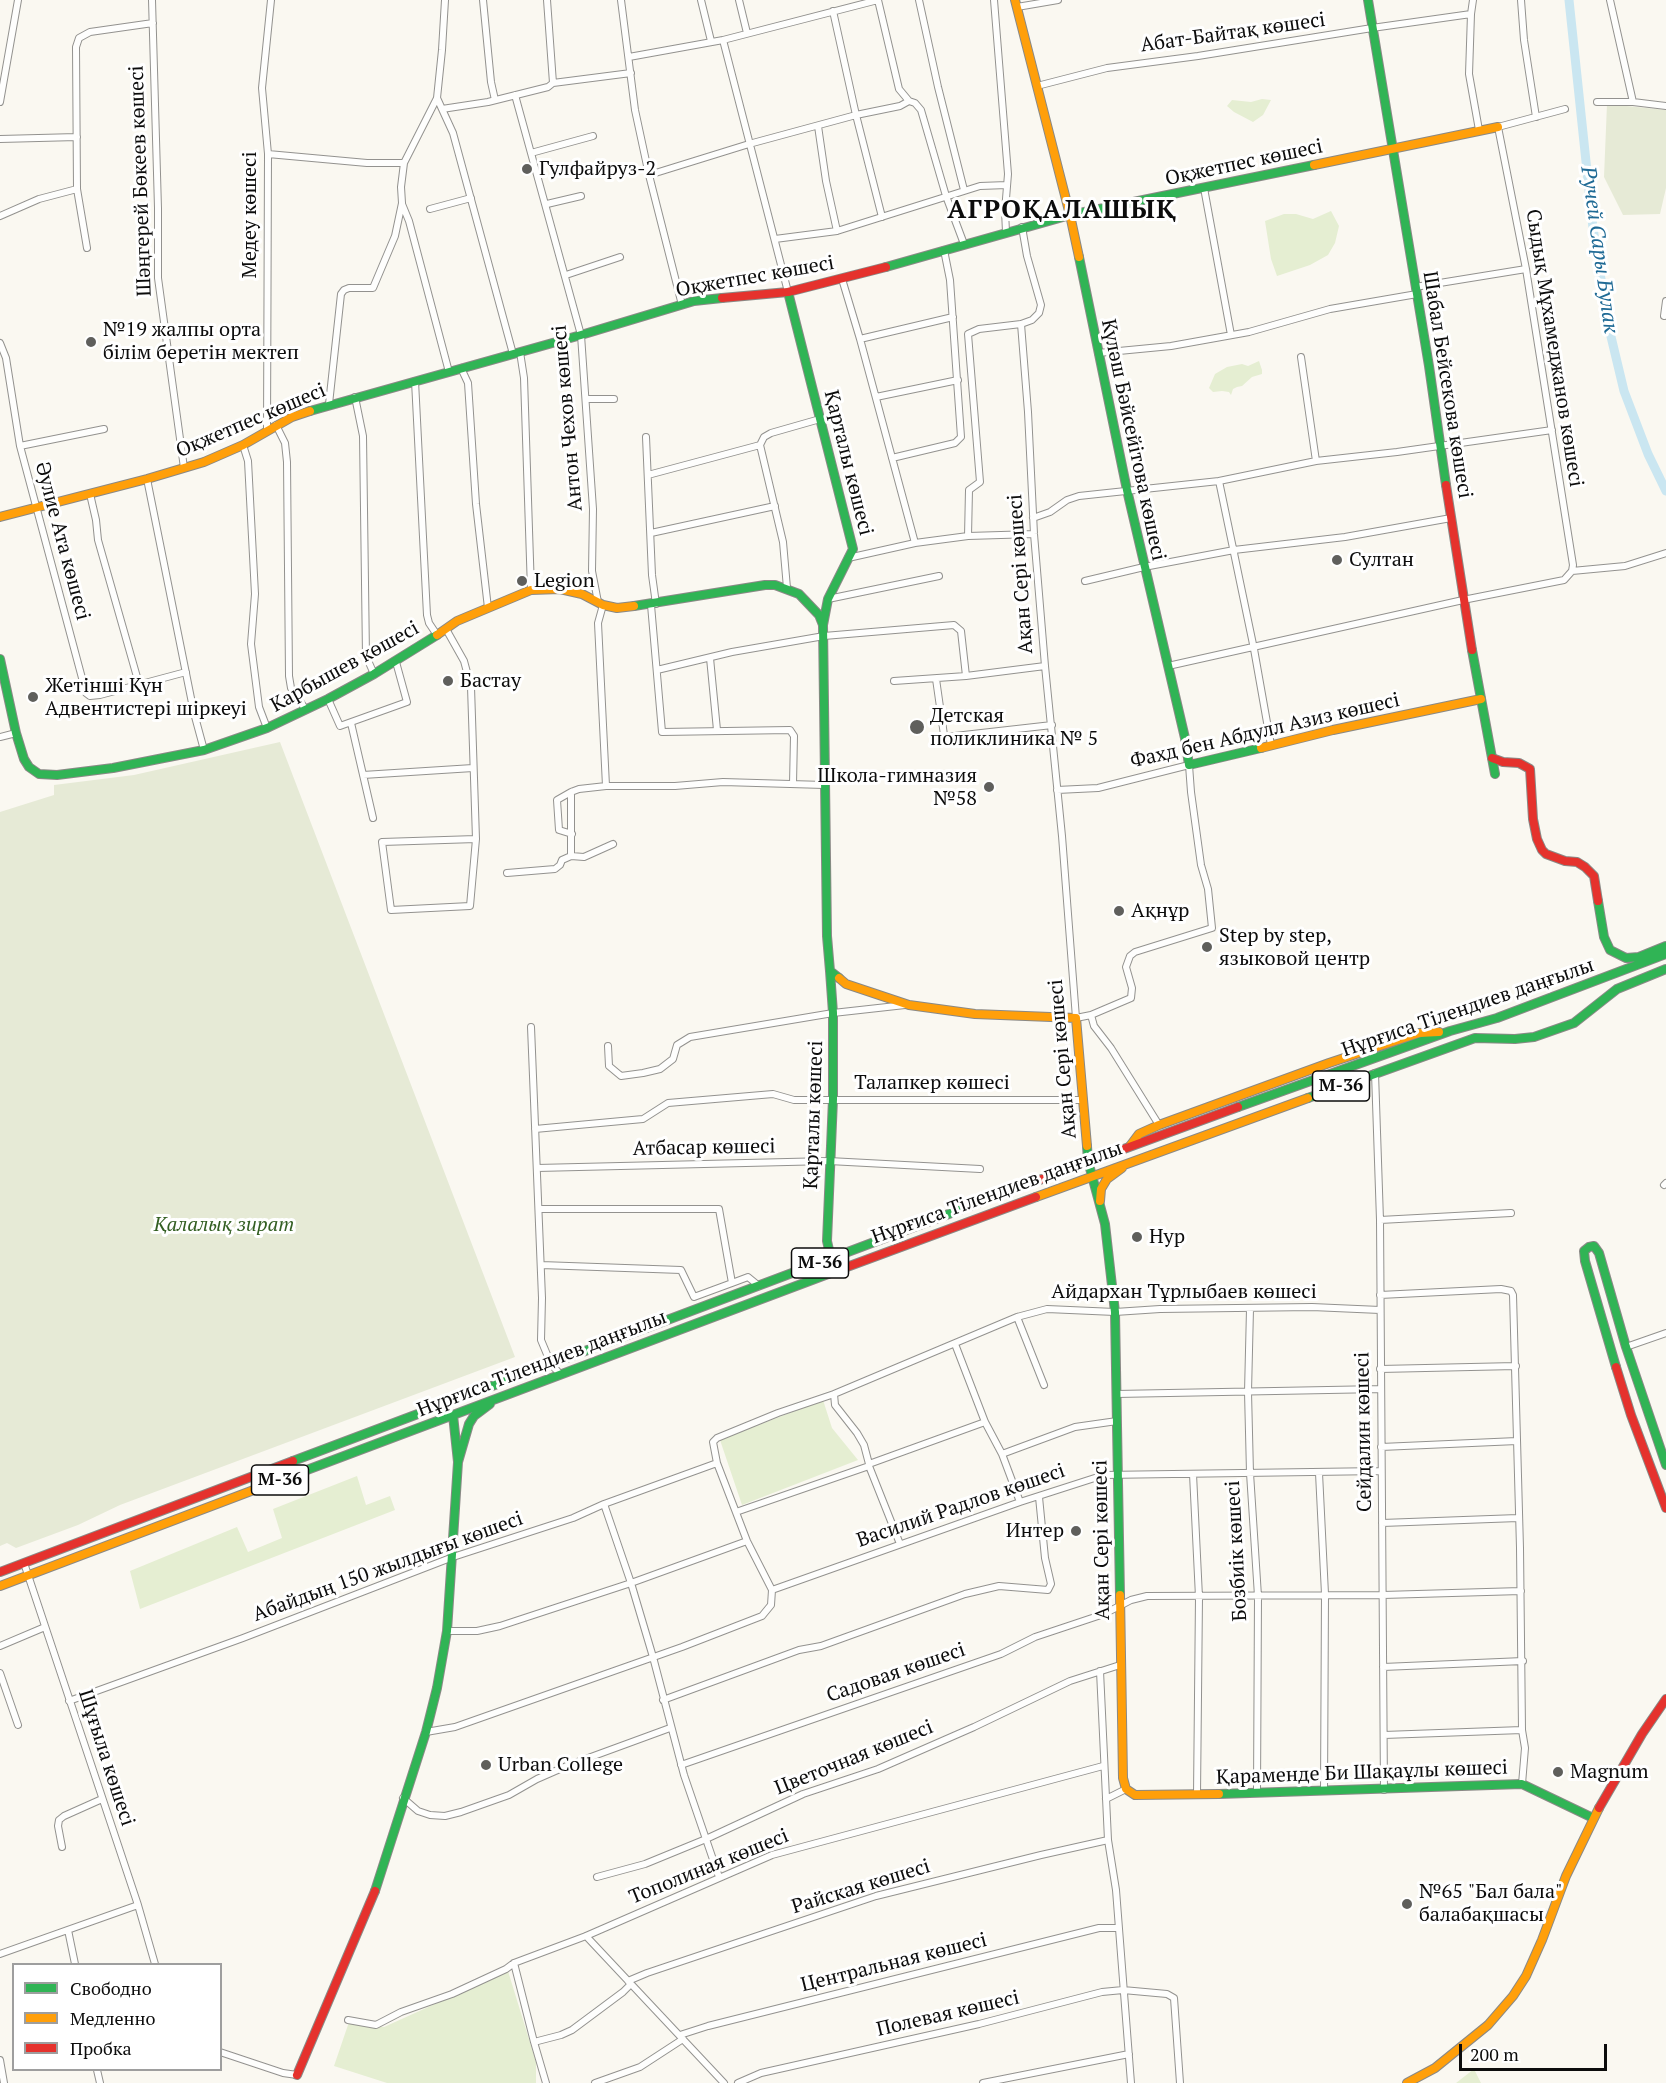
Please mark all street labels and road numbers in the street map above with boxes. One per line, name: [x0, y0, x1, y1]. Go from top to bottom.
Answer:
street label: Абат-Байтақ көшесі: [1139, 8, 1327, 58]
street label: Шәңгерей Бөкеев көшесі: [125, 65, 157, 297]
street label: Оқжетпес көшесі: [1163, 135, 1325, 191]
street label: Медеу көшесі: [238, 152, 262, 278]
street label: Сыдық Мұхамеджанов көшесі: [1520, 207, 1588, 489]
street label: Оқжетпес көшесі: [674, 251, 836, 303]
street label: Шабал Бейсекова көшесі: [1417, 270, 1477, 500]
street label: Күләш Бәйсейітова көшесі: [1096, 317, 1170, 563]
street label: Антон Чехов көшесі: [548, 324, 588, 512]
street label: Оқжетпес көшесі: [173, 379, 329, 463]
street label: Қарталы көшесі: [818, 388, 878, 538]
street label: Әулие Ата көшесі: [29, 459, 95, 623]
street label: Ақан Сері көшесі: [1003, 493, 1039, 655]
street label: Карбышев көшесі: [267, 616, 423, 718]
street label: Фахд бен Абдулл Азиз көшесі: [1128, 688, 1402, 774]
street label: Нұрғиса Тілендиев даңғылы: [1339, 954, 1597, 1062]
street label: Ақан Сері көшесі: [1044, 978, 1082, 1140]
street label: Қарталы көшесі: [799, 1040, 829, 1190]
street label: Талапкер көшесі: [854, 1071, 1010, 1095]
road number: M-36: [1312, 1071, 1370, 1101]
street label: Атбасар көшесі: [632, 1135, 776, 1161]
street label: Нұрғиса Тілендиев даңғылы: [868, 1136, 1126, 1250]
road number: M-36: [792, 1248, 848, 1278]
street label: Айдархан Тұрлыбаев көшесі: [1051, 1280, 1317, 1304]
street label: Нұрғиса Тілендиев даңғылы: [414, 1305, 670, 1423]
street label: Сейдалин көшесі: [1351, 1352, 1377, 1512]
street label: Василий Радлов көшесі: [854, 1459, 1068, 1553]
street label: Ақан Сері көшесі: [1089, 1460, 1115, 1620]
road number: M-36: [252, 1465, 308, 1495]
street label: Бозбиік көшесі: [1221, 1480, 1253, 1622]
street label: Абайдың 150 жылдығы көшесі: [250, 1507, 526, 1627]
street label: Садовая көшесі: [823, 1638, 969, 1708]
street label: Шұғыла көшесі: [73, 1687, 139, 1829]
street label: Цветочная көшесі: [771, 1715, 937, 1801]
street label: Қараменде Би Шақаұлы көшесі: [1216, 1756, 1508, 1790]
street label: Тополиная көшесі: [626, 1824, 792, 1910]
street label: Райская көшесі: [789, 1855, 933, 1919]
street label: Центральная көшесі: [799, 1928, 989, 1998]
street label: Полевая көшесі: [874, 1986, 1022, 2042]

